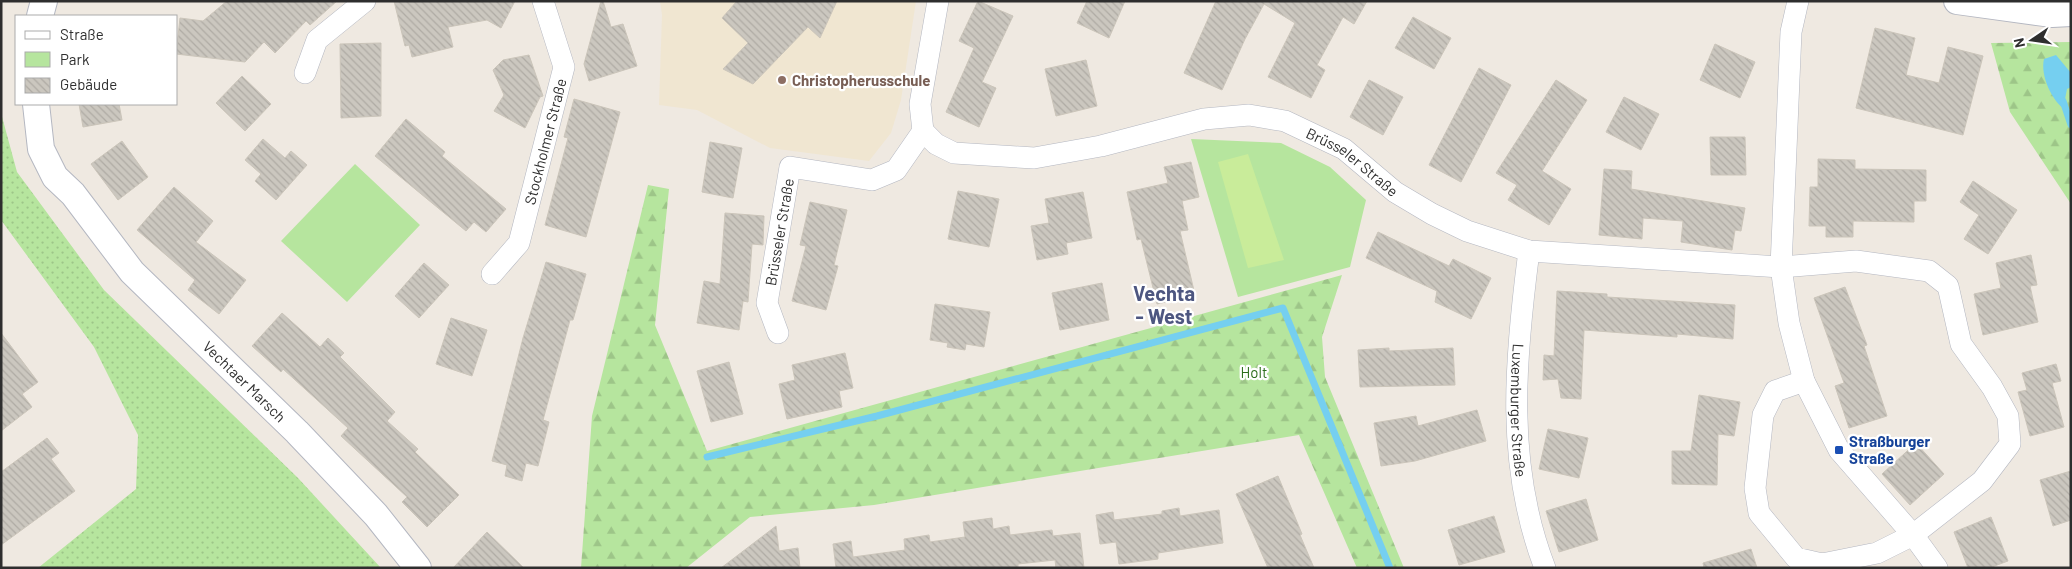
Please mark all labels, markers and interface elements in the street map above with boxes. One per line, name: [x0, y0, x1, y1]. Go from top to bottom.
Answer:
legend: [15, 15, 178, 105]
north arrow: [2007, 15, 2057, 65]
text: Straße: [60, 25, 104, 43]
text: N: [2010, 37, 2028, 49]
text: Park: [60, 50, 90, 68]
place label: Christopherusschule: [792, 71, 930, 89]
marker: Christopherusschule: [776, 74, 788, 86]
text: Gebäude: [60, 75, 117, 93]
street label: Stockholmer Straße: [520, 76, 570, 206]
street label: Brüsseler Straße: [1303, 123, 1402, 200]
street label: Brüsseler Straße: [761, 177, 797, 287]
district label: Vechta - West: [1133, 281, 1195, 328]
street label: Vechtaer Marsch: [199, 337, 290, 425]
street label: Luxemburger Straße: [1508, 343, 1531, 478]
park label: Holt: [1241, 363, 1267, 381]
place label: Straßburger Straße: [1849, 432, 1930, 467]
marker: Straßburger Straße: [1833, 444, 1845, 456]

